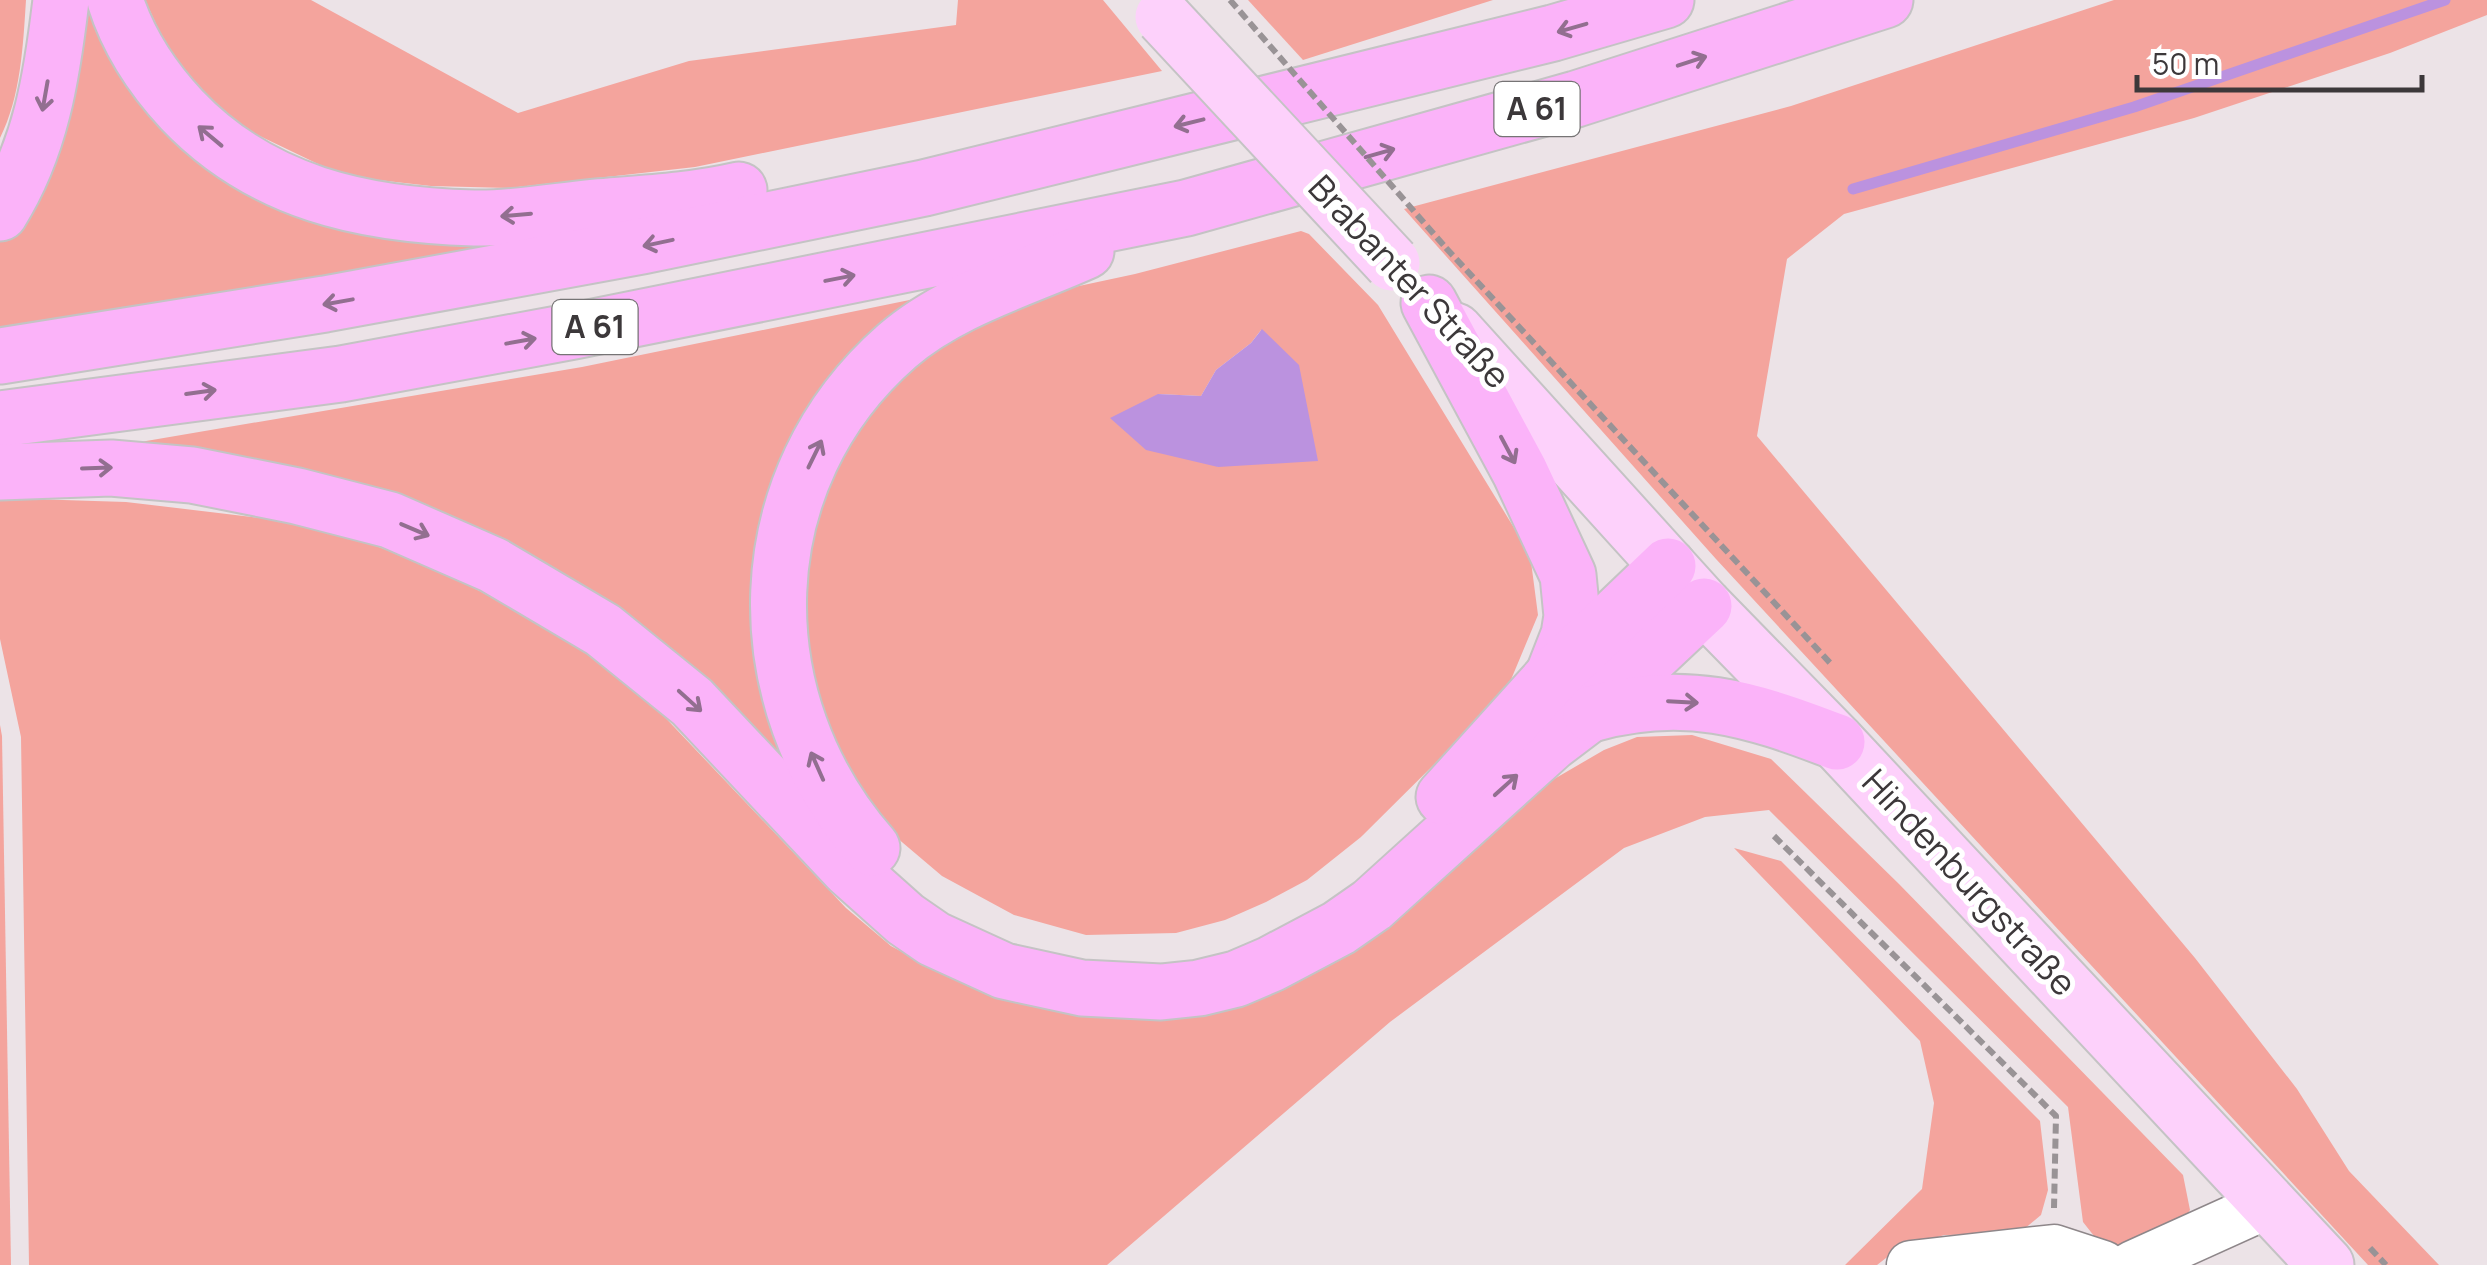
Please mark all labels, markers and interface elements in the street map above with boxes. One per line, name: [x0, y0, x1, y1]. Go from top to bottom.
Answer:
one-way arrow: [1557, 20, 1589, 38]
scale bar: [2137, 30, 2422, 92]
text: 50 m: [2152, 43, 2219, 84]
one-way arrow: [1676, 51, 1708, 69]
one-way arrow: [35, 79, 54, 112]
road number: A 61: [1494, 82, 1580, 136]
one-way arrow: [1174, 115, 1206, 133]
one-way arrow: [198, 125, 223, 148]
one-way arrow: [1364, 143, 1396, 162]
street label: Brabanter Straße: [1298, 164, 1521, 398]
one-way arrow: [501, 205, 533, 224]
one-way arrow: [642, 234, 674, 253]
one-way arrow: [823, 267, 855, 286]
one-way arrow: [322, 293, 355, 312]
road number: A 61: [552, 300, 638, 354]
one-way arrow: [505, 330, 537, 349]
one-way arrow: [184, 383, 216, 401]
one-way arrow: [1499, 435, 1519, 465]
one-way arrow: [806, 440, 825, 470]
one-way arrow: [81, 459, 113, 478]
one-way arrow: [399, 523, 430, 541]
one-way arrow: [677, 689, 702, 712]
one-way arrow: [1667, 693, 1699, 712]
one-way arrow: [807, 751, 825, 782]
street label: Hindenburgstraße: [1852, 759, 2087, 1006]
one-way arrow: [1493, 773, 1518, 796]

